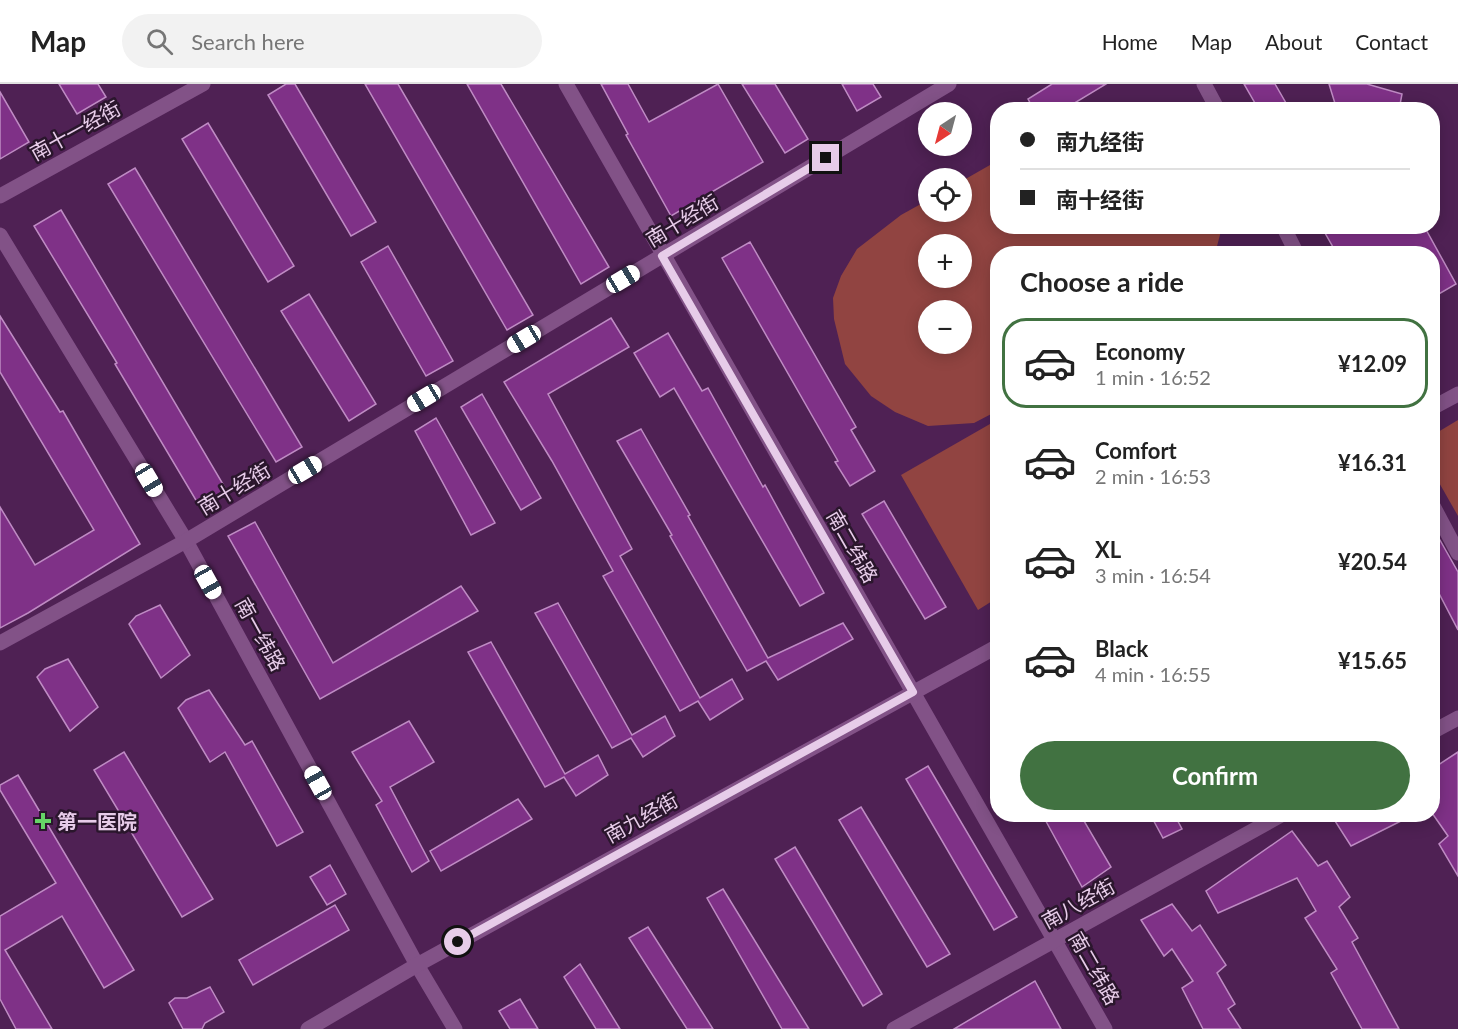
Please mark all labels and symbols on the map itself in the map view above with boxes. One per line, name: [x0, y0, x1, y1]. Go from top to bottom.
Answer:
street label: 南十一经街: [25, 95, 125, 165]
north arrow: [918, 102, 972, 156]
route end: [812, 144, 839, 171]
street label: 南十经街: [642, 189, 722, 251]
car: [603, 262, 643, 296]
car: [504, 322, 544, 356]
car: [404, 381, 444, 415]
car: [285, 453, 325, 487]
street label: 南十经街: [194, 457, 274, 519]
car: [132, 460, 166, 500]
street label: 南二纬路: [823, 505, 883, 587]
car: [191, 562, 225, 602]
street label: 南一纬路: [231, 593, 291, 675]
car: [301, 763, 335, 803]
street label: 南九经街: [600, 787, 682, 847]
place label: 第一医院: [57, 809, 137, 833]
marker: 第一医院: [34, 812, 52, 830]
street label: 南八经街: [1037, 873, 1119, 933]
street label: 南二纬路: [1065, 927, 1125, 1009]
route start: [444, 928, 471, 955]

